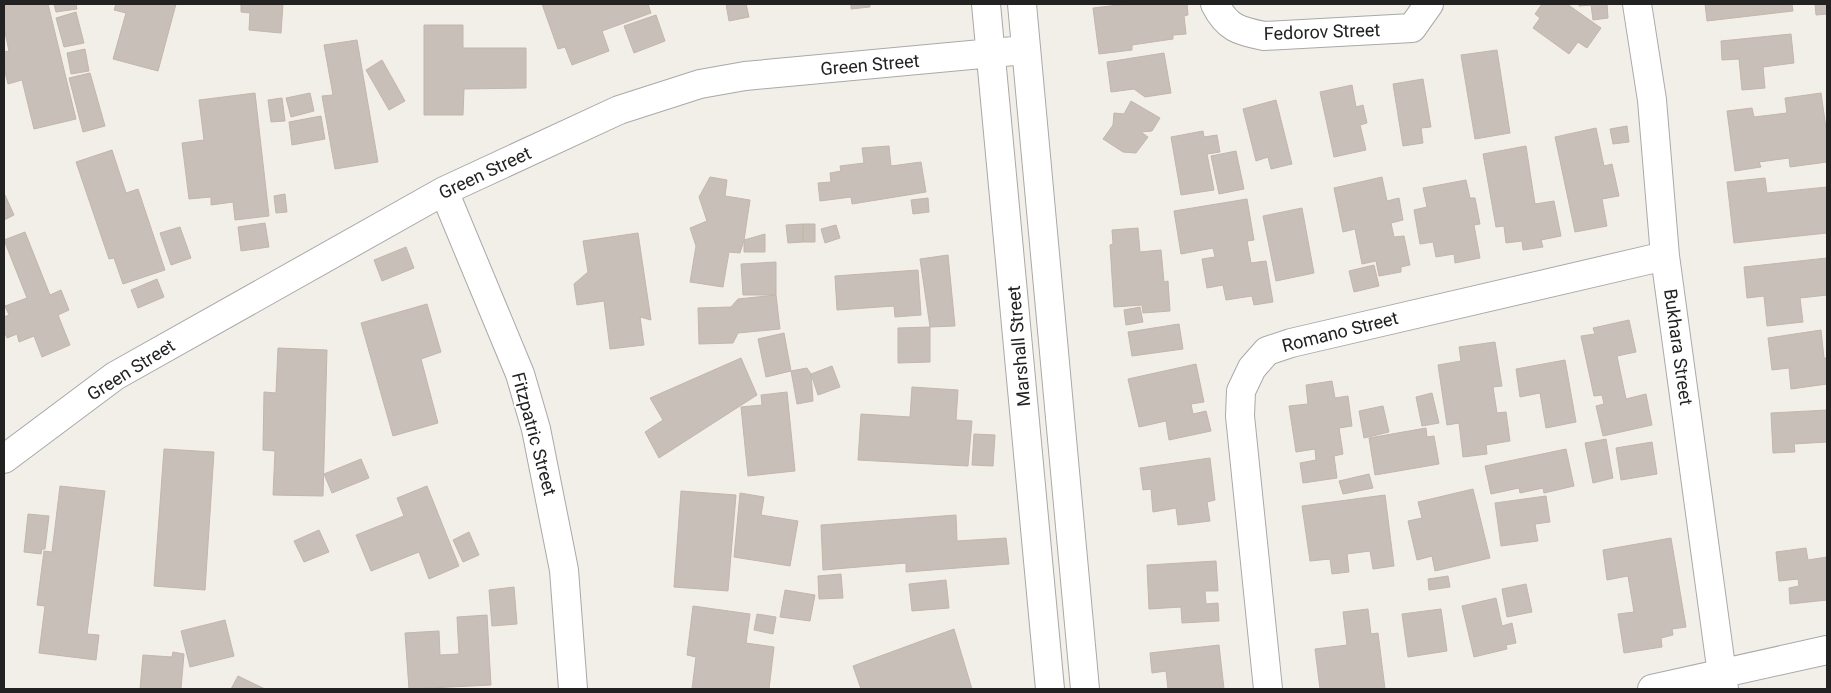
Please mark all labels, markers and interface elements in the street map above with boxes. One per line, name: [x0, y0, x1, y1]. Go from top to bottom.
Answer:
street label: Fedorov Street: [1263, 19, 1381, 44]
street label: Green Street: [820, 50, 920, 79]
street label: Green Street: [435, 142, 534, 203]
street label: Marshall Street: [1003, 285, 1034, 407]
street label: Bukhara Street: [1660, 287, 1697, 407]
street label: Romano Street: [1280, 307, 1400, 356]
street label: Green Street: [83, 334, 178, 405]
street label: Fitzpatric Street: [508, 370, 561, 498]

